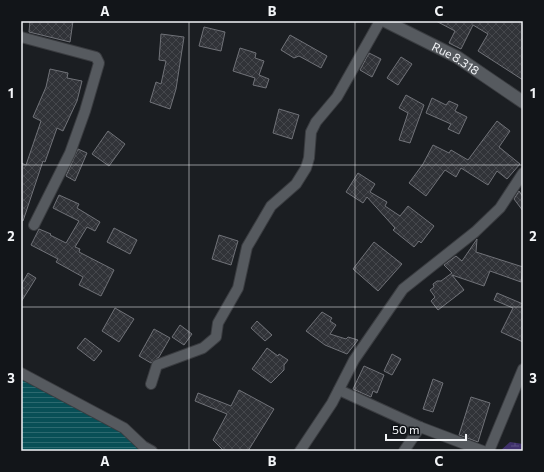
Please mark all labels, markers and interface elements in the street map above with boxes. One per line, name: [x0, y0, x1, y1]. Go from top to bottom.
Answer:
text: A: [100, 3, 110, 19]
text: B: [268, 3, 277, 19]
text: C: [435, 3, 444, 19]
street label: Rue 8.318: [430, 39, 482, 77]
text: 1: [8, 85, 14, 101]
text: 1: [530, 85, 536, 101]
text: 2: [7, 228, 15, 244]
text: 2: [529, 228, 537, 244]
text: 3: [7, 370, 15, 386]
text: 3: [529, 370, 537, 386]
scale bar: [386, 416, 466, 442]
text: 50 m: [392, 422, 420, 436]
text: A: [100, 453, 110, 469]
text: B: [268, 453, 277, 469]
text: C: [435, 453, 444, 469]

